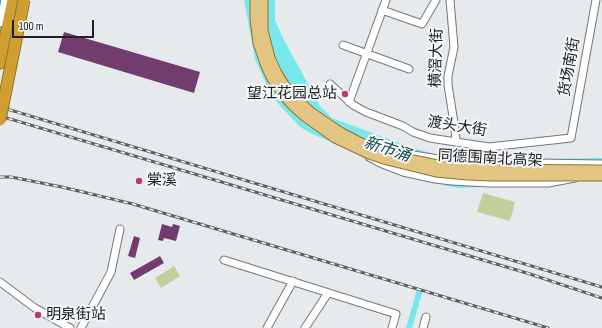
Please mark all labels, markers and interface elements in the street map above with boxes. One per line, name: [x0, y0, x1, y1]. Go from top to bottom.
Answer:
scale bar: [14, 12, 96, 38]
text: 100 m: [19, 19, 44, 34]
street label: 横滘大街: [427, 28, 447, 88]
street label: 货场南街: [556, 36, 584, 98]
place label: 望江花园总站: [247, 85, 337, 103]
marker: 望江花园总站: [340, 89, 350, 99]
street label: 渡头大街: [426, 113, 488, 141]
water label: 新市涌: [361, 133, 413, 167]
street label: 同德围南北高架: [437, 147, 543, 171]
place label: 棠溪: [147, 172, 177, 190]
marker: 棠溪: [134, 176, 144, 186]
place label: 明泉街站: [46, 306, 106, 324]
marker: 明泉街站: [33, 310, 43, 320]

